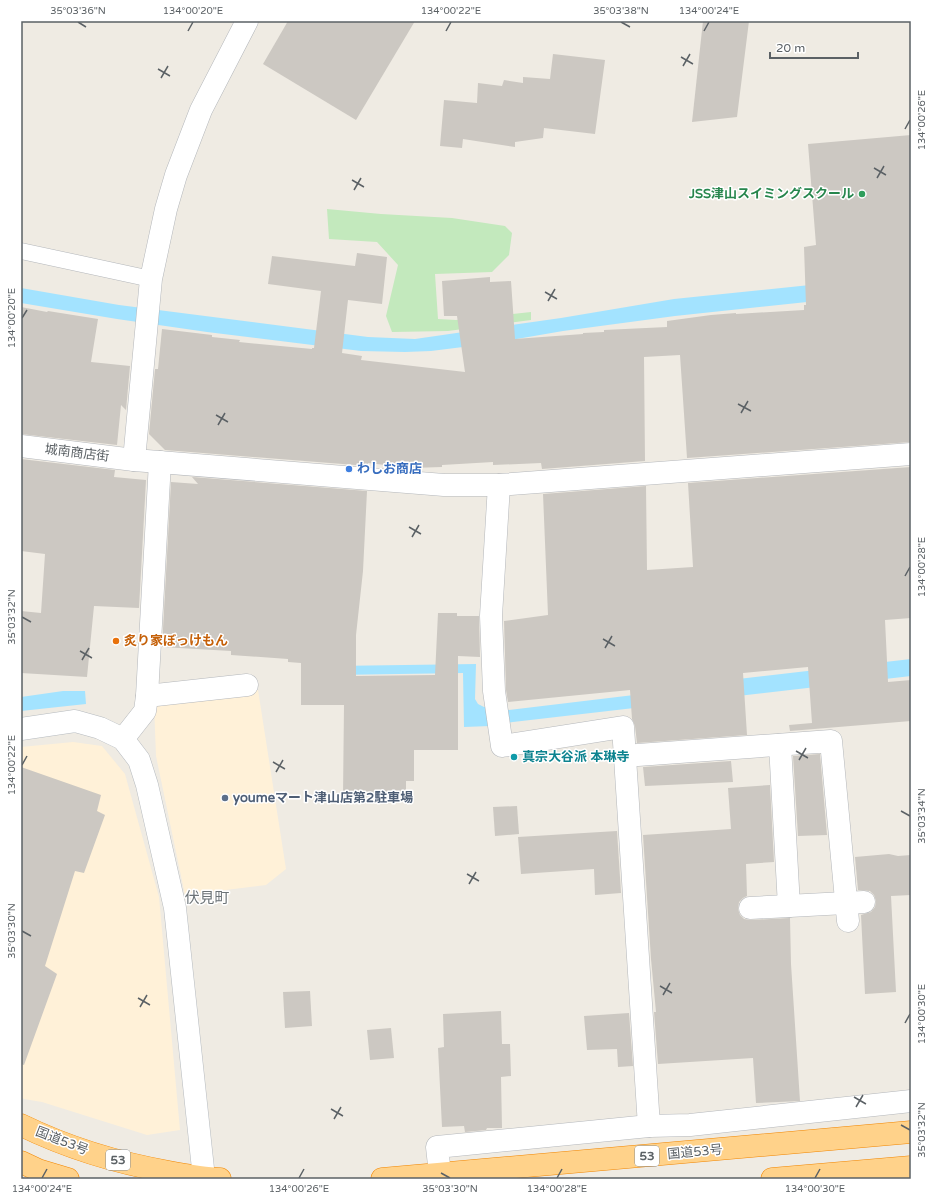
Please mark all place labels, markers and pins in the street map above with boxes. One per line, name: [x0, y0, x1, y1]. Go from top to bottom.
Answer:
place label: JSS津山スイミングスクール: [688, 186, 854, 202]
marker: JSS津山スイミングスクール: [857, 189, 867, 199]
place label: わしお商店: [357, 461, 422, 477]
marker: わしお商店: [344, 464, 354, 474]
place label: 炙り家ぼっけもん: [124, 633, 228, 649]
marker: 炙り家ぼっけもん: [111, 636, 121, 646]
place label: 真宗大谷派 本琳寺: [522, 749, 629, 765]
marker: 真宗大谷派 本琳寺: [509, 752, 519, 762]
place label: youmeマート津山店第2駐車場: [233, 790, 413, 806]
marker: youmeマート津山店第2駐車場: [220, 793, 230, 803]

